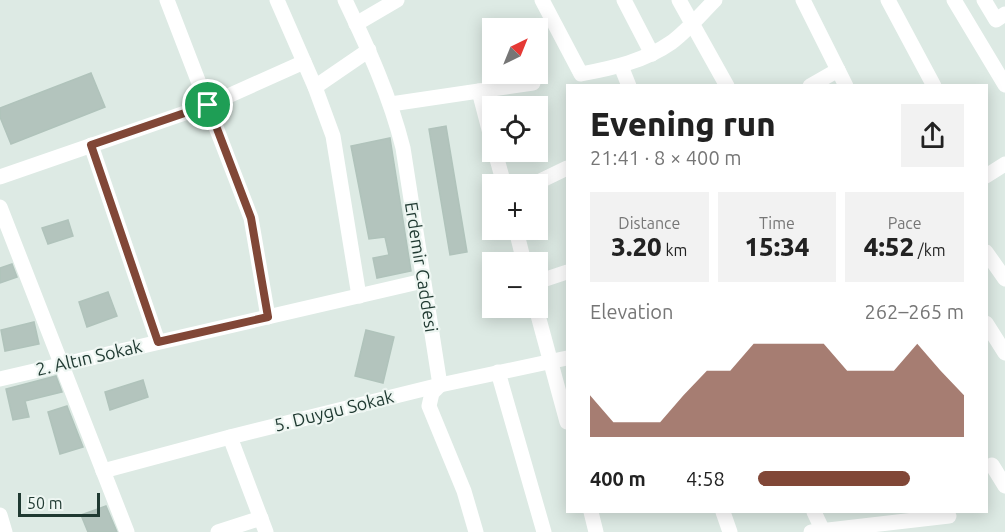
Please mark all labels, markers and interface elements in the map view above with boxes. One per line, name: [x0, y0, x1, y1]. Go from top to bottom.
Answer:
north arrow: [482, 18, 548, 84]
map controls: [482, 18, 548, 318]
pin: [182, 79, 233, 130]
icon: arrive: [191, 88, 224, 121]
button: locate: [482, 96, 548, 162]
button: share: [901, 104, 964, 167]
text: Evening run: [590, 105, 776, 142]
text: 21:41 · 8 × 400 m: [590, 146, 742, 169]
button: +: [482, 174, 548, 240]
street label: Erdemir Caddesi: [402, 200, 442, 333]
text: Distance: [618, 214, 680, 232]
text: Time: [759, 214, 795, 232]
text: Pace: [888, 214, 922, 232]
text: 3.20: [611, 232, 662, 261]
text: 15:34: [744, 232, 810, 261]
text: 4:52: [864, 232, 914, 261]
text: km: [662, 241, 687, 259]
text: /km: [914, 241, 946, 259]
button: −: [482, 252, 548, 318]
text: Elevation: [590, 300, 673, 323]
text: 262–265 m: [865, 300, 964, 323]
street label: 2. Altın Sokak: [34, 335, 144, 379]
street label: 5. Duygu Sokak: [272, 386, 396, 435]
text: 400 m: [590, 467, 646, 490]
text: 4:58: [686, 467, 725, 490]
scale bar: [18, 490, 100, 518]
text: 50 m: [27, 494, 63, 512]

